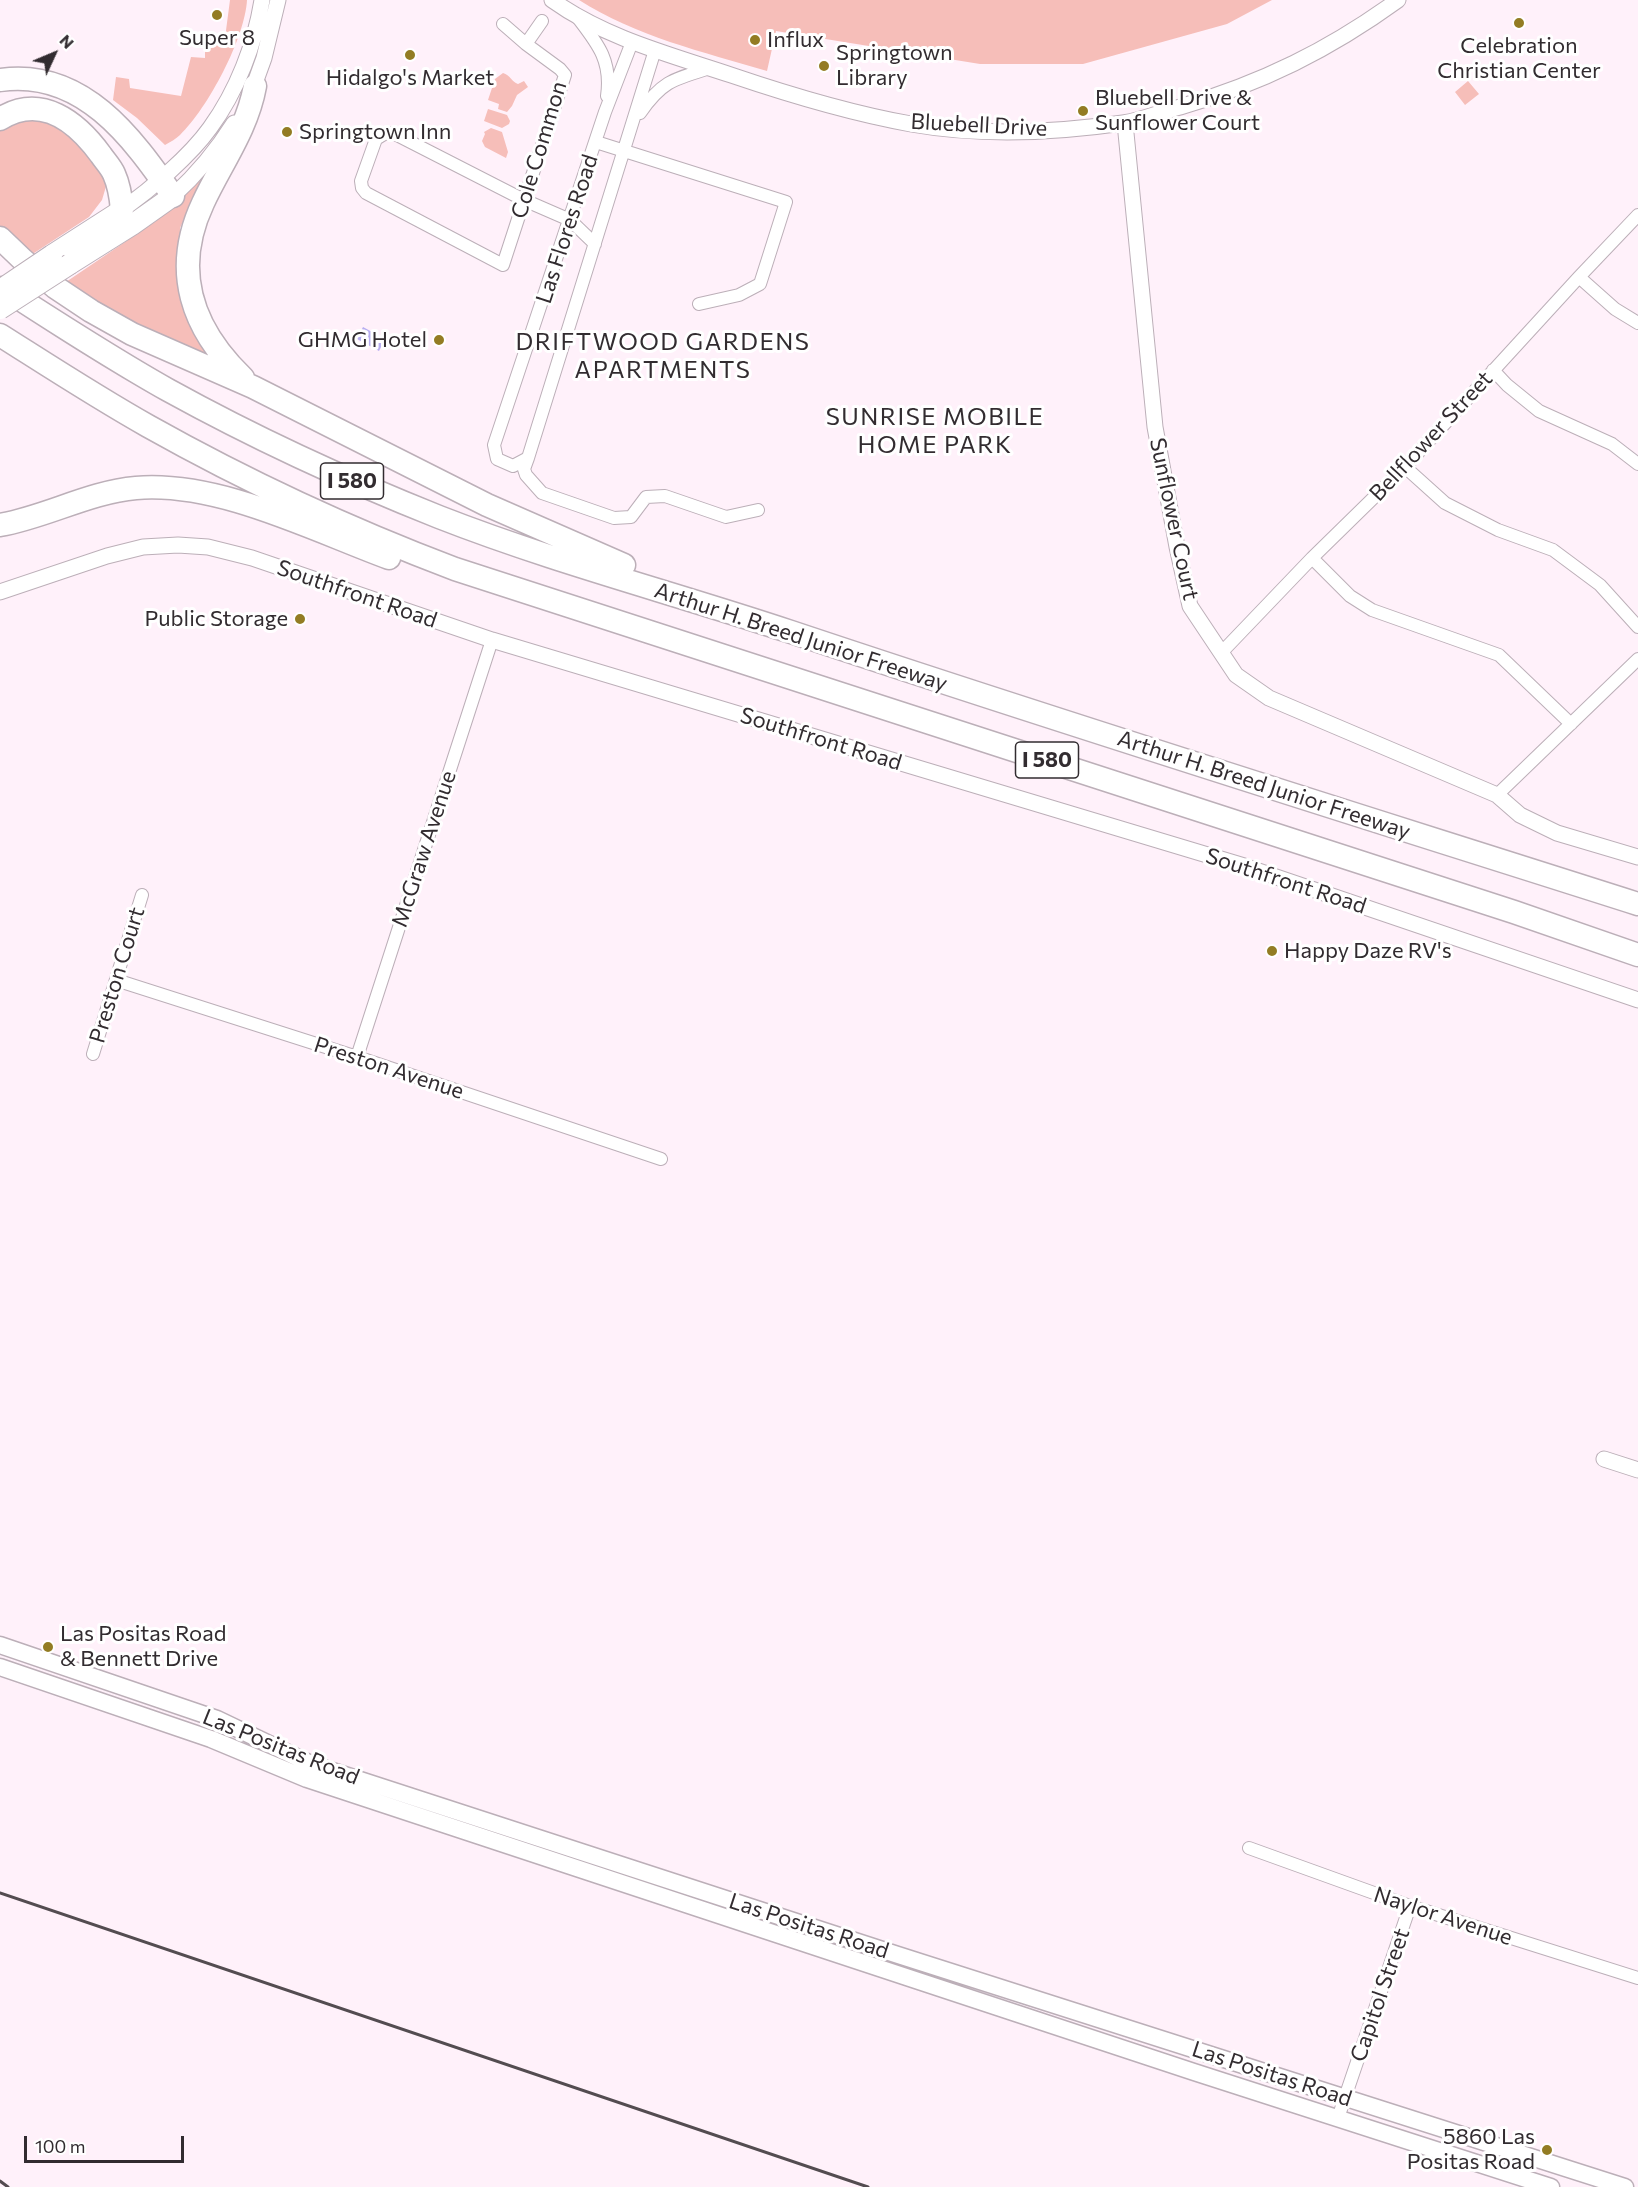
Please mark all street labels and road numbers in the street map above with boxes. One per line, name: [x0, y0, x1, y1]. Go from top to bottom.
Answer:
street label: Cole Common: [506, 78, 572, 222]
street label: Bluebell Drive: [910, 108, 1048, 142]
street label: Las Flores Road: [530, 151, 604, 307]
street label: Bellflower Street: [1364, 366, 1498, 506]
street label: Sunflower Court: [1144, 436, 1204, 602]
road number: I 580: [320, 463, 384, 499]
street label: Southfront Road: [274, 554, 440, 634]
street label: Arthur H. Breed Junior Freeway: [651, 577, 951, 697]
street label: Southfront Road: [737, 702, 905, 776]
street label: Arthur H. Breed Junior Freeway: [1114, 725, 1414, 845]
road number: I 580: [1016, 742, 1078, 778]
street label: McGraw Avenue: [386, 767, 462, 931]
street label: Southfront Road: [1202, 843, 1370, 919]
street label: Preston Court: [84, 904, 150, 1046]
street label: Preston Avenue: [311, 1031, 467, 1105]
street label: Las Positas Road: [199, 1704, 363, 1790]
street label: Naylor Avenue: [1370, 1881, 1516, 1951]
street label: Las Positas Road: [726, 1888, 892, 1964]
street label: Capitol Street: [1345, 1925, 1415, 2065]
street label: Las Positas Road: [1189, 2036, 1355, 2112]

